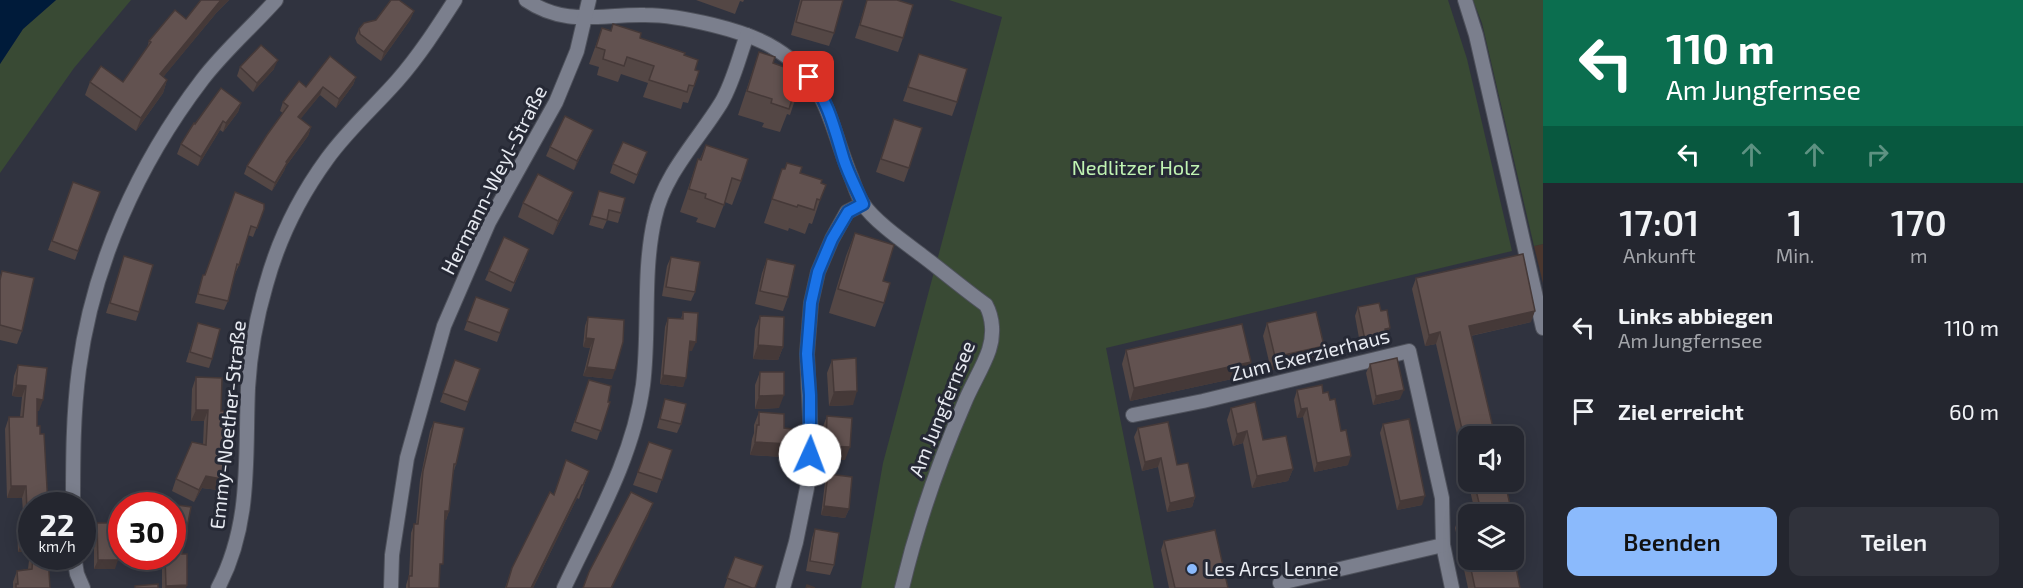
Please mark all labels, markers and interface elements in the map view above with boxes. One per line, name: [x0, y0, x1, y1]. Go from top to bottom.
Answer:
text: 110 m: [1666, 22, 1775, 72]
icon: left: [1567, 24, 1645, 102]
pin: [783, 51, 834, 102]
icon: arrive: [792, 60, 825, 93]
text: Am Jungfernsee: [1666, 73, 1861, 105]
street label: Hermann-Weyl-Straße: [435, 81, 551, 278]
icon: left: [1672, 138, 1705, 171]
icon: ahead: [1735, 138, 1768, 171]
icon: ahead: [1798, 138, 1831, 171]
icon: right: [1861, 138, 1894, 171]
park label: Nedlitzer Holz: [1072, 155, 1200, 179]
text: 17:01: [1619, 200, 1699, 243]
text: 1: [1787, 200, 1803, 243]
text: 170: [1891, 200, 1947, 243]
text: Ankunft: [1623, 243, 1696, 267]
text: Min.: [1776, 243, 1814, 267]
text: m: [1910, 243, 1927, 267]
text: Links abbiegen: [1618, 302, 1773, 328]
icon: left: [1567, 311, 1600, 344]
text: 110 m: [1944, 314, 1999, 340]
street label: Emmy-Noether-Straße: [204, 319, 250, 530]
street label: Zum Exerzierhaus: [1228, 323, 1392, 385]
text: Am Jungfernsee: [1618, 328, 1762, 352]
street label: Am Jungfernsee: [903, 337, 979, 480]
icon: arrive: [1567, 395, 1600, 428]
text: Ziel erreicht: [1618, 398, 1744, 424]
text: 60 m: [1949, 398, 1999, 424]
position arrow: [778, 423, 842, 487]
map controls: [1458, 426, 1524, 570]
button: sound: [1458, 426, 1524, 492]
speed limit sign: 30: [108, 492, 186, 570]
button: layers: [1458, 504, 1524, 570]
text: 22: [40, 506, 74, 542]
button: Beenden: [1567, 507, 1777, 576]
button: Teilen: [1789, 507, 1999, 576]
text: km/h: [38, 537, 76, 555]
place label: Les Arcs Lenne: [1204, 556, 1339, 580]
marker: Les Arcs Lenne: [1185, 562, 1199, 576]

